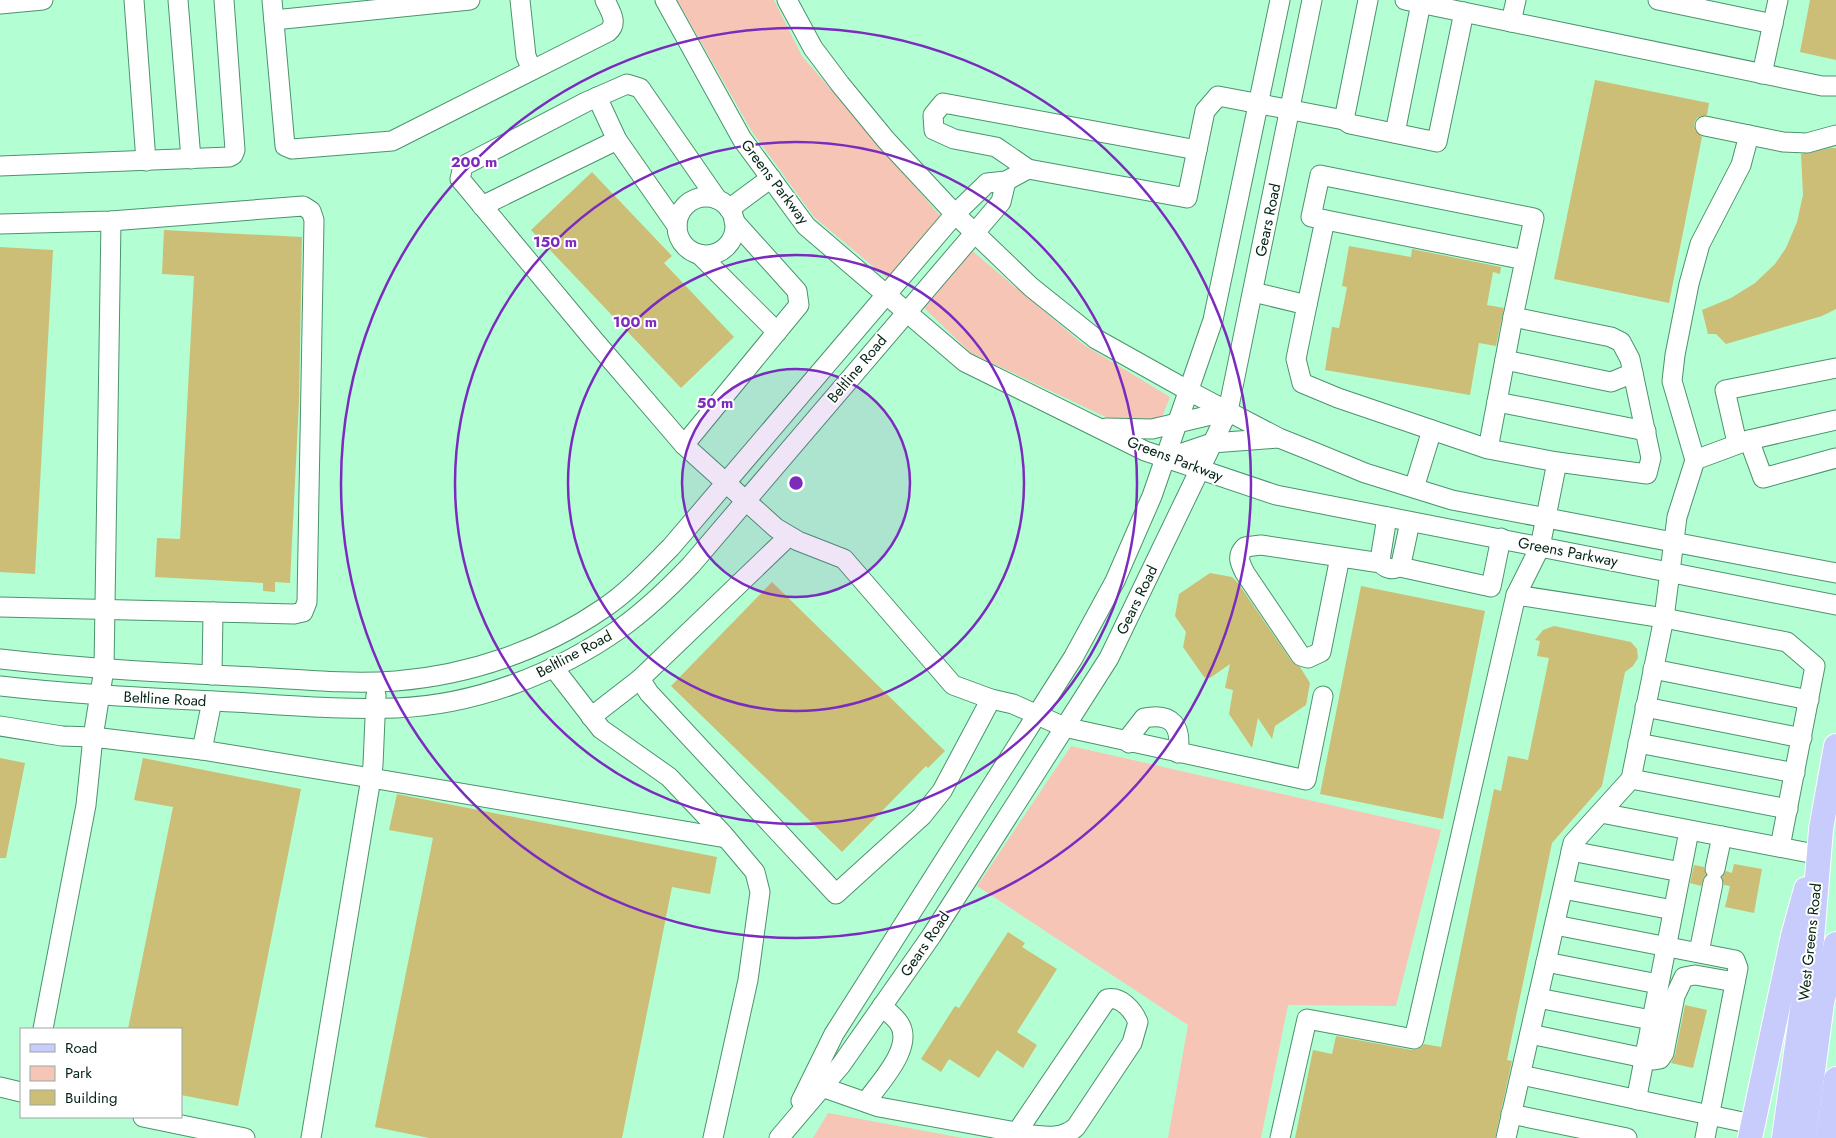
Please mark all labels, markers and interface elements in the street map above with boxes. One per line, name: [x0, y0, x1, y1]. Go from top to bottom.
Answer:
street label: Greens Parkway: [736, 135, 815, 229]
text: 200 m: [451, 151, 497, 173]
street label: Gears Road: [1249, 181, 1287, 259]
text: 150 m: [533, 231, 577, 253]
text: 100 m: [613, 311, 657, 333]
street label: Beltline Road: [822, 330, 892, 408]
text: 50 m: [697, 392, 733, 414]
street label: Greens Parkway: [1124, 431, 1227, 488]
centre of rings: [787, 474, 805, 492]
street label: Greens Parkway: [1516, 532, 1620, 573]
street label: Gears Road: [1111, 562, 1163, 638]
street label: Beltline Road: [532, 625, 616, 683]
street label: Beltline Road: [123, 686, 207, 712]
street label: West Greens Road: [1793, 882, 1827, 1002]
street label: Gears Road: [895, 907, 955, 981]
legend: [20, 1028, 182, 1118]
text: Road: [65, 1037, 97, 1059]
text: Park: [65, 1062, 92, 1084]
text: Building: [65, 1087, 117, 1109]

